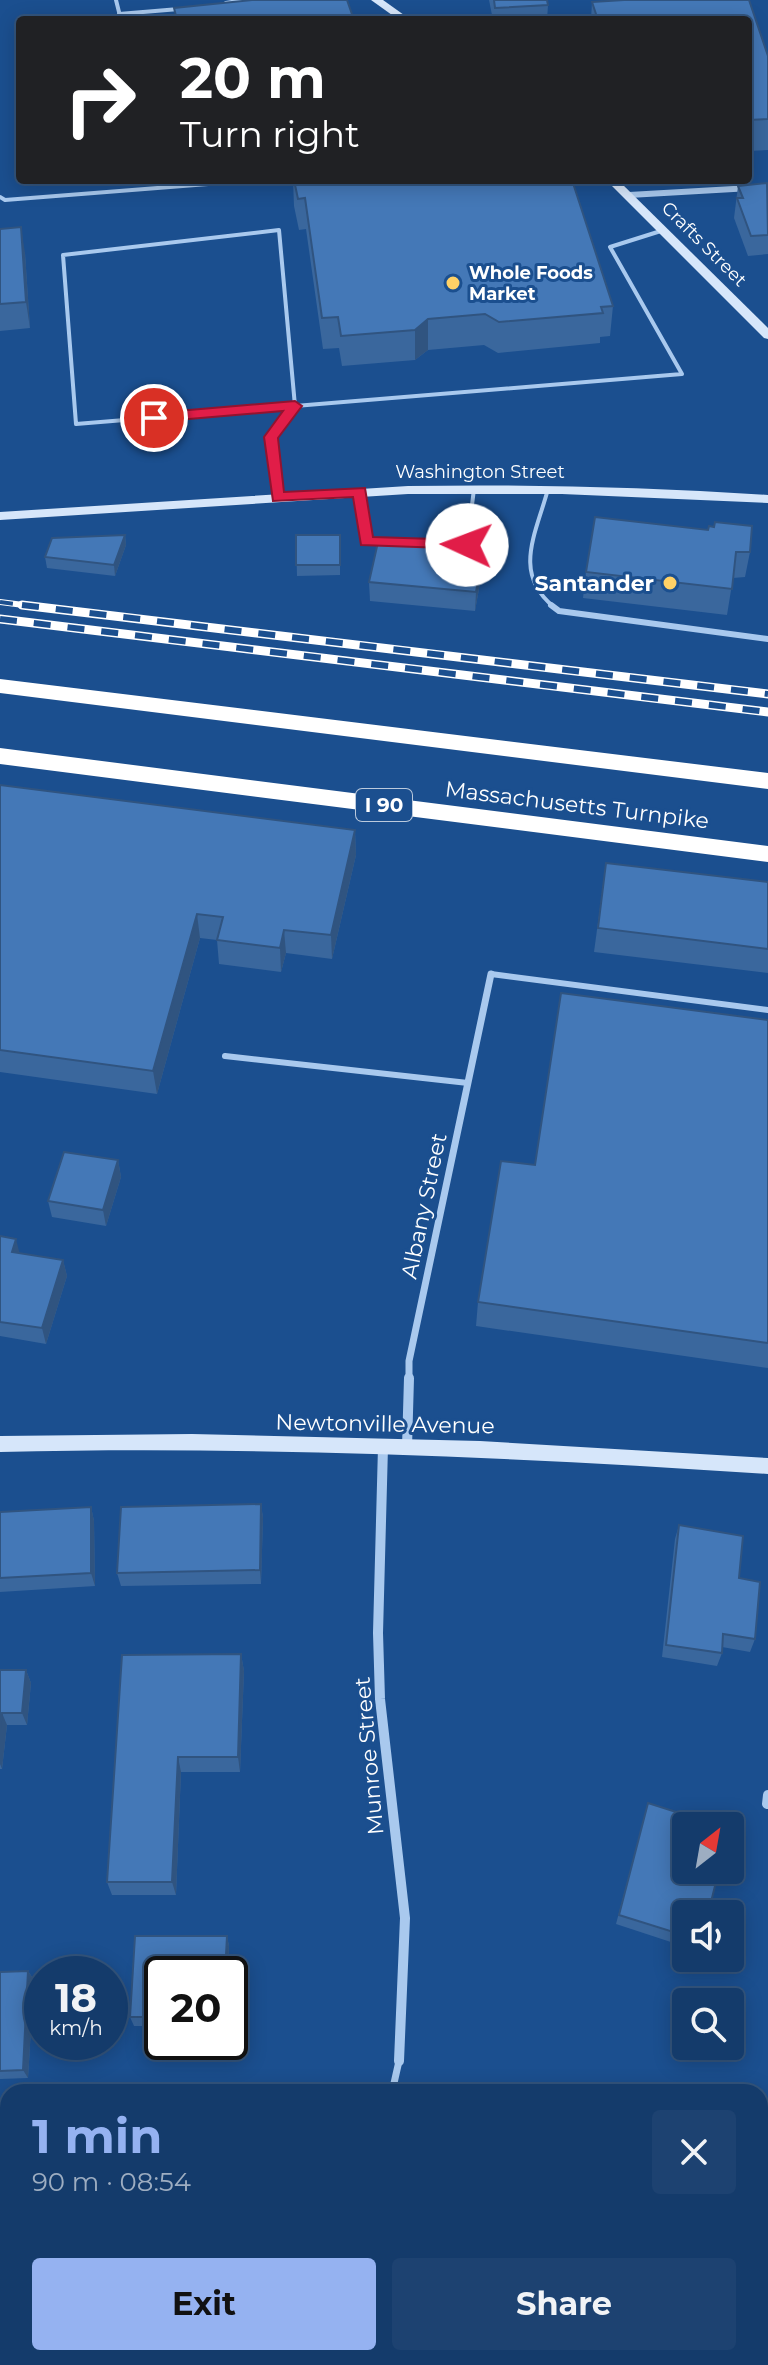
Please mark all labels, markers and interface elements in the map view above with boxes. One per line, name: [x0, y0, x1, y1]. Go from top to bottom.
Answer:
text: 20 m: [180, 44, 326, 112]
icon: right: [48, 48, 152, 152]
text: Turn right: [180, 112, 360, 156]
street label: Crafts Street: [657, 197, 751, 291]
place label: Whole Foods Market: [469, 262, 593, 305]
marker: Whole Foods Market: [444, 274, 462, 292]
pin: [120, 384, 188, 452]
icon: arrive: [132, 396, 176, 440]
street label: Washington Street: [395, 461, 565, 483]
position arrow: [425, 503, 509, 587]
place label: Santander: [535, 570, 654, 597]
marker: Santander: [661, 574, 679, 592]
street label: Massachusetts Turnpike: [443, 775, 711, 835]
road number: I 90: [356, 789, 412, 821]
street label: Albany Street: [395, 1131, 453, 1281]
street label: Newtonville Avenue: [275, 1409, 495, 1439]
street label: Munroe Street: [349, 1676, 389, 1836]
north arrow: [672, 1812, 744, 1884]
map controls: [672, 1812, 744, 2060]
button: sound: [672, 1900, 744, 1972]
speed limit sign: 20: [144, 1956, 248, 2060]
text: 18: [55, 1973, 97, 2022]
button: search: [672, 1988, 744, 2060]
text: km/h: [49, 2016, 103, 2040]
text: 1 min: [32, 2107, 162, 2165]
button: close: [652, 2110, 736, 2194]
text: 90 m · 08:54: [32, 2166, 191, 2198]
button: Exit: [32, 2258, 376, 2350]
button: Share: [392, 2258, 736, 2350]

